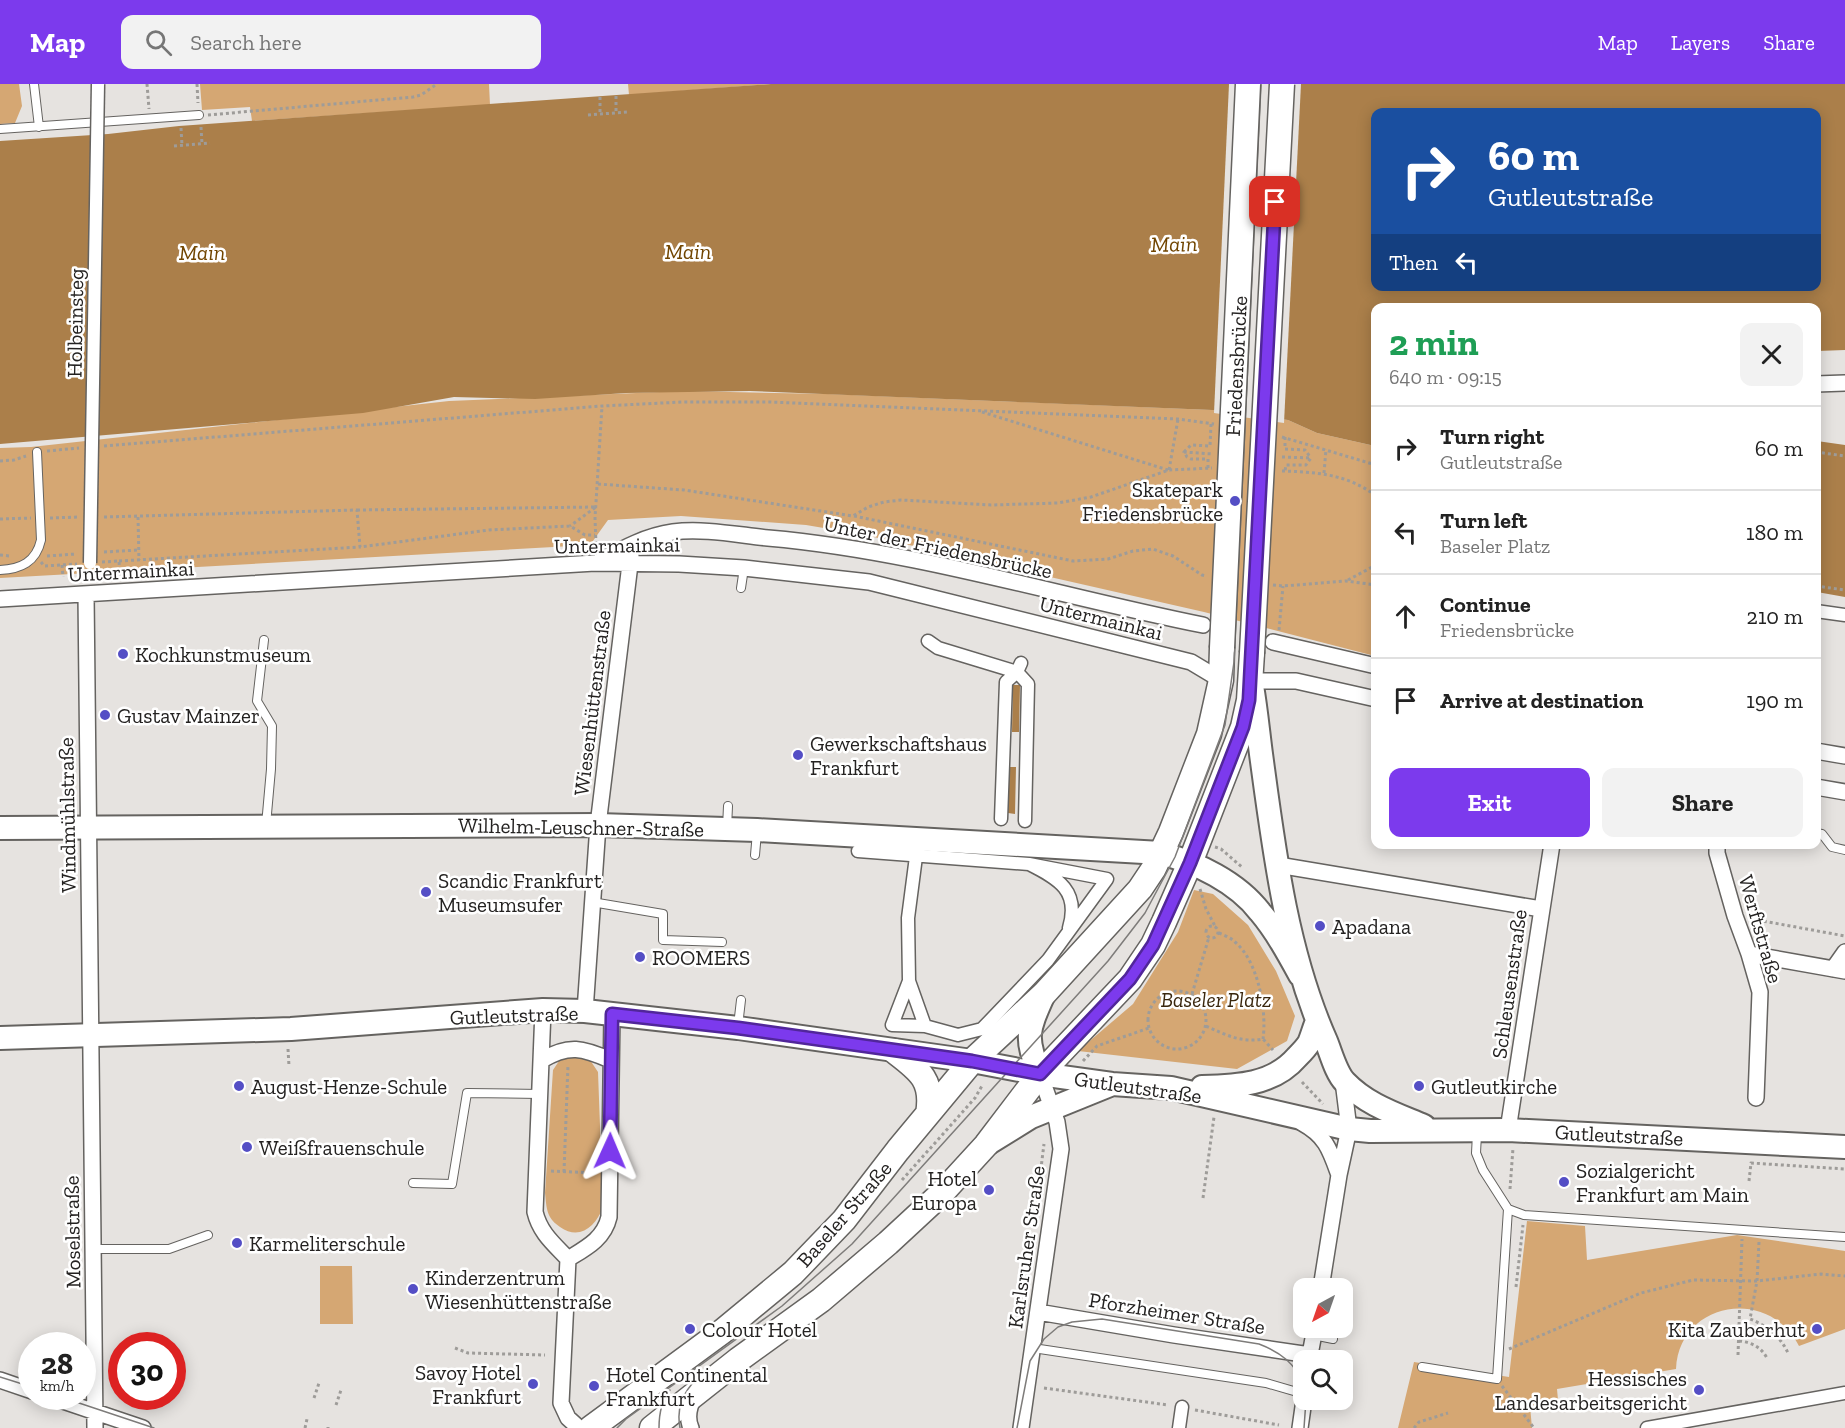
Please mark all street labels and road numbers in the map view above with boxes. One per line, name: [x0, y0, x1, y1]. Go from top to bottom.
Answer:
street label: Holbeinsteg: [62, 268, 88, 378]
street label: Friedensbrücke: [1220, 295, 1252, 437]
street label: Unter der Friedensbrücke: [821, 511, 1055, 583]
street label: Untermainkai: [554, 531, 680, 559]
street label: Untermainkai: [67, 555, 195, 587]
street label: Untermainkai: [1037, 591, 1165, 645]
street label: Wiesenhüttenstraße: [568, 609, 616, 797]
street label: Windmühlstraße: [53, 737, 81, 893]
street label: Wilhelm-Leuschner-Straße: [458, 812, 704, 842]
street label: Werftstraße: [1734, 872, 1788, 986]
street label: Schleusenstraße: [1486, 908, 1532, 1060]
street label: Gutleutstraße: [449, 1000, 579, 1030]
street label: Gutleutstraße: [1073, 1066, 1204, 1108]
street label: Gutleutstraße: [1554, 1119, 1684, 1151]
street label: Baseler Straße: [791, 1156, 897, 1272]
street label: Karlsruher Straße: [1002, 1164, 1050, 1330]
street label: Moselstraße: [59, 1175, 85, 1289]
street label: Pforzheimer Straße: [1087, 1287, 1267, 1339]

